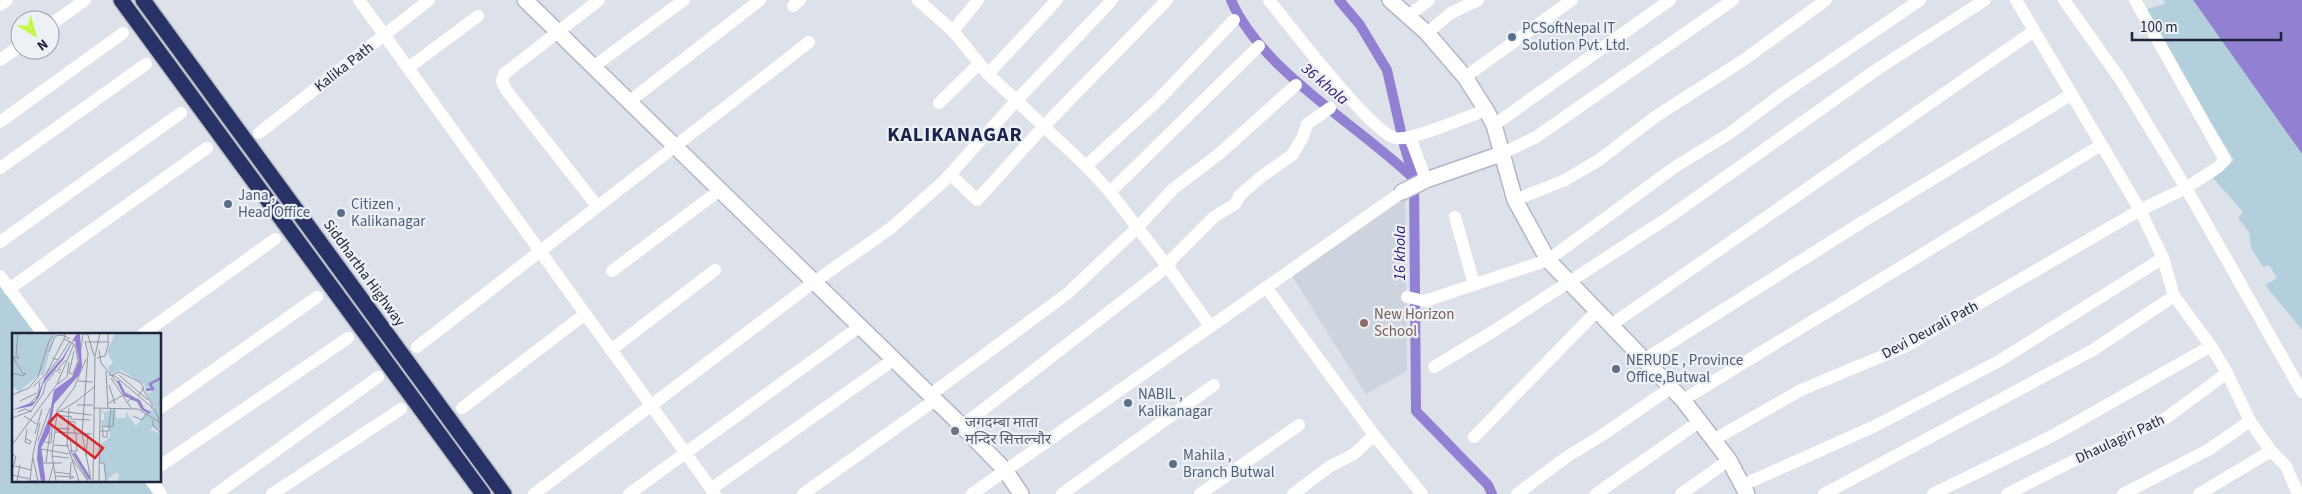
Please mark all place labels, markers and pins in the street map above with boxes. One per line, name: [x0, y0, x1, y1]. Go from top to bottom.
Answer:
place label: PCSoftNepal IT Solution Pvt. Ltd.: [1522, 18, 1630, 56]
marker: PCSoftNepal IT Solution Pvt. Ltd.: [1506, 31, 1518, 43]
place label: Jana , Head Office: [238, 185, 310, 223]
place label: Citizen , Kalikanagar: [351, 194, 426, 232]
marker: Jana , Head Office: [222, 198, 234, 210]
marker: Citizen , Kalikanagar: [335, 207, 347, 219]
place label: New Horizon School: [1374, 304, 1454, 342]
marker: New Horizon School: [1358, 317, 1370, 329]
place label: NERUDE , Province Office,Butwal: [1626, 350, 1743, 388]
marker: NERUDE , Province Office,Butwal: [1610, 363, 1622, 375]
place label: NABIL , Kalikanagar: [1138, 384, 1213, 422]
marker: NABIL , Kalikanagar: [1122, 397, 1134, 409]
place label: जगदम्बा माता मन्दिर सित्तल्चौर: [965, 412, 1052, 450]
marker: जगदम्बा माता मन्दिर सित्तल्चौर: [949, 425, 961, 437]
place label: Mahila , Branch Butwal: [1183, 445, 1275, 483]
marker: Mahila , Branch Butwal: [1167, 458, 1179, 470]

